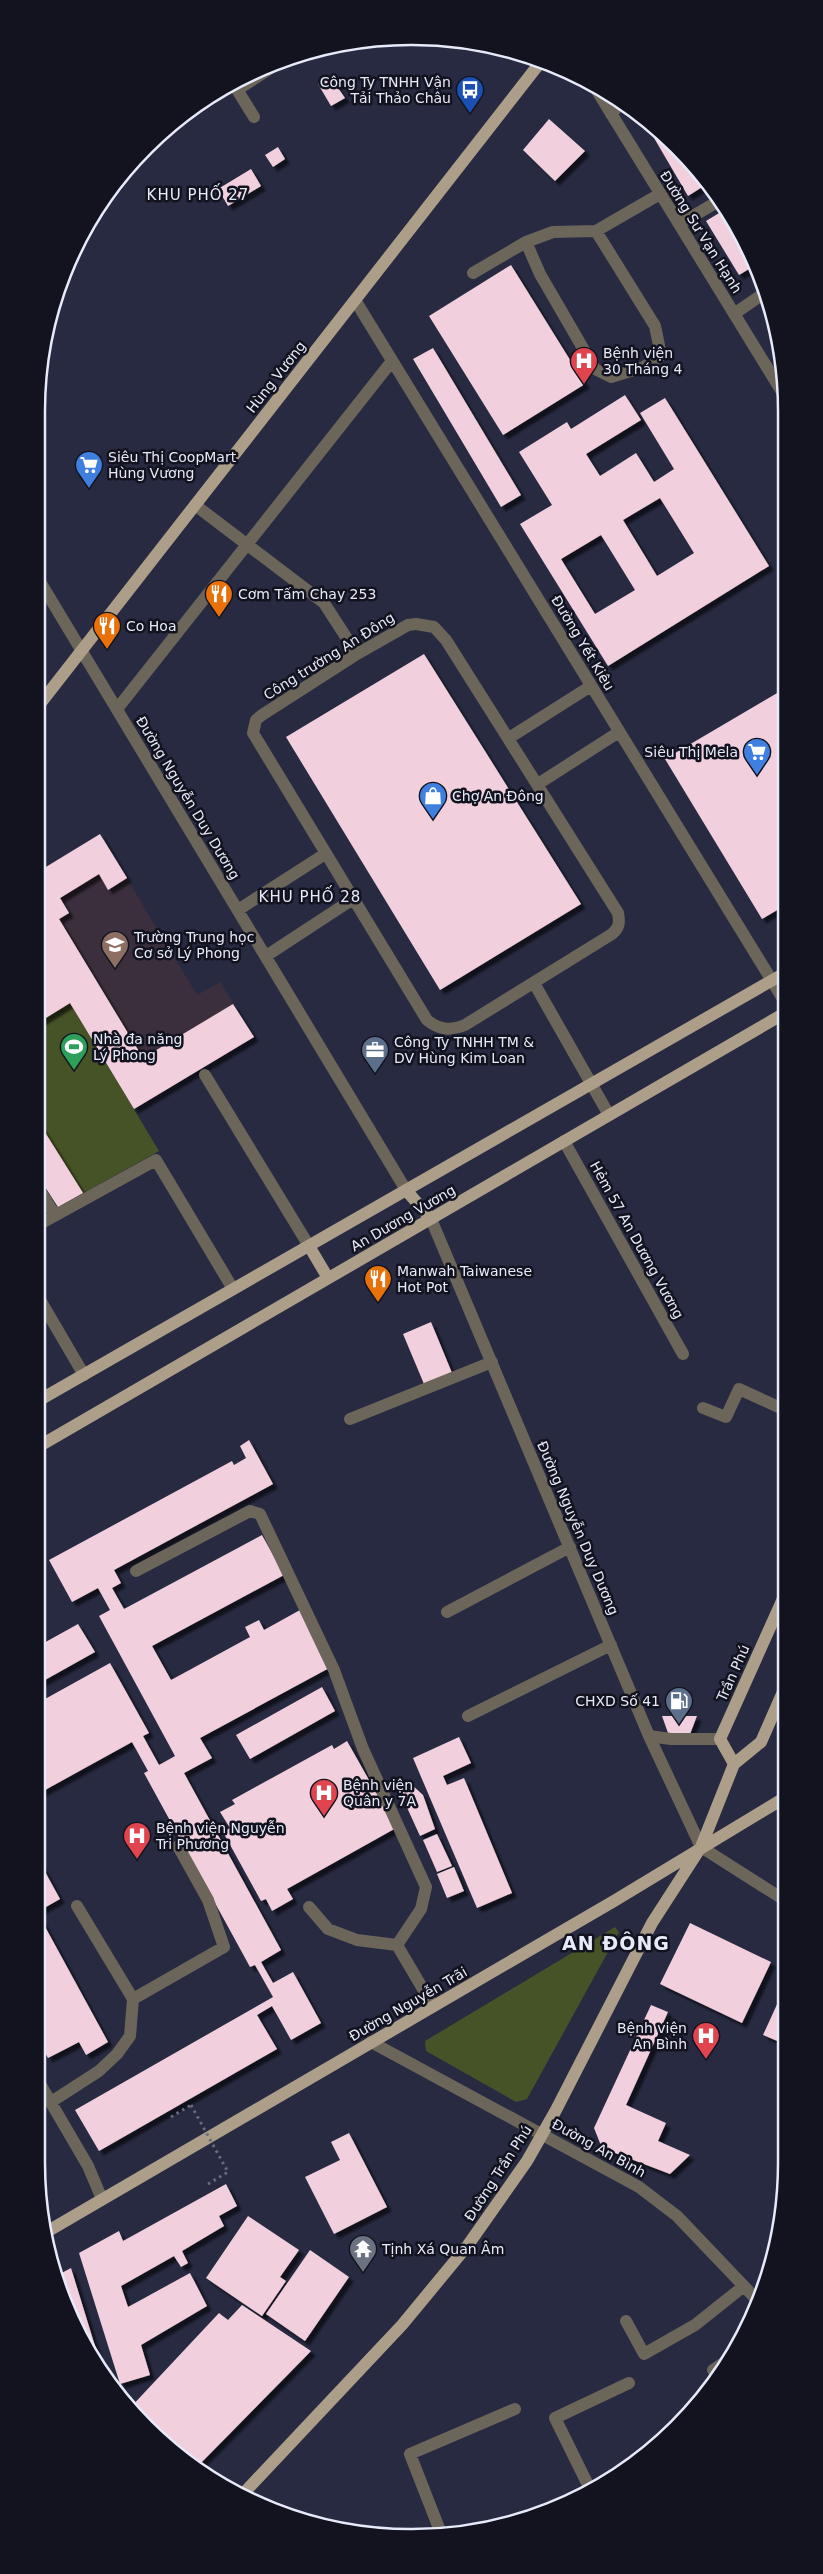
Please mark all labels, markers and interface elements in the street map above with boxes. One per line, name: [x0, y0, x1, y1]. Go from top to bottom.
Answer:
place label: Công Ty TNHH Vận Tải Thảo Châu: [320, 74, 451, 106]
bus stop icon: Công Ty TNHH Vận Tải Thảo Châu: [455, 75, 485, 114]
street label: Đường Sư Vạn Hạnh: [657, 168, 745, 296]
district label: KHU PHỐ 27: [147, 183, 249, 204]
street label: Hùng Vương: [243, 338, 309, 416]
place label: Bệnh viện 30 Tháng 4: [603, 345, 682, 377]
hospital icon: Bệnh viện 30 Tháng 4: [569, 346, 599, 385]
place label: Siêu Thị CoopMart Hùng Vương: [108, 449, 237, 481]
supermarket icon: Siêu Thị CoopMart Hùng Vương: [74, 450, 104, 489]
restaurant icon: Cơm Tấm Chay 253: [204, 579, 234, 618]
place label: Cơm Tấm Chay 253: [238, 586, 376, 602]
street label: Đường Yết Kiêu: [548, 593, 618, 693]
street label: Công trường An Đông: [261, 609, 397, 703]
restaurant icon: Co Hoa: [92, 611, 122, 650]
place label: Co Hoa: [126, 618, 176, 634]
street label: Đường Nguyễn Duy Dương: [133, 714, 243, 882]
supermarket icon: Siêu Thị Mela: [742, 737, 772, 776]
place label: Siêu Thị Mela: [644, 744, 738, 760]
shop icon: Chợ An Đông: [418, 781, 448, 820]
place label: Chợ An Đông: [452, 788, 544, 804]
district label: KHU PHỐ 28: [259, 885, 361, 906]
place label: Trường Trung học Cơ sở Lý Phong: [133, 929, 254, 961]
school or university icon: Trường Trung học Cơ sở Lý Phong: [100, 930, 130, 969]
place label: Nhà đa năng Lý Phong: [93, 1031, 183, 1063]
sports icon: Nhà đa năng Lý Phong: [59, 1032, 89, 1071]
place label: Công Ty TNHH TM & DV Hùng Kim Loan: [394, 1034, 534, 1066]
office icon: Công Ty TNHH TM & DV Hùng Kim Loan: [360, 1035, 390, 1074]
street label: Hẻm 57 An Dương Vương: [587, 1158, 687, 1322]
street label: An Dương Vương: [348, 1182, 458, 1254]
place label: Manwah Taiwanese Hot Pot: [397, 1263, 532, 1295]
restaurant icon: Manwah Taiwanese Hot Pot: [363, 1264, 393, 1303]
street label: Đường Nguyễn Duy Dương: [534, 1439, 622, 1617]
street label: Trần Phú: [713, 1642, 753, 1705]
fuel station icon: CHXD Số 41: [664, 1686, 694, 1725]
place label: CHXD Số 41: [575, 1693, 660, 1709]
place label: Bệnh viện Quân y 7A: [343, 1777, 416, 1809]
hospital icon: Bệnh viện Quân y 7A: [309, 1778, 339, 1817]
place label: Bệnh viện Nguyễn Tri Phương: [155, 1820, 285, 1852]
hospital icon: Bệnh viện Nguyễn Tri Phương: [122, 1821, 152, 1860]
district label: AN ĐÔNG: [562, 1931, 670, 1954]
street label: Đường Nguyễn Trãi: [346, 1964, 470, 2044]
place label: Bệnh viện An Bình: [617, 2020, 687, 2052]
hospital icon: Bệnh viện An Bình: [691, 2021, 721, 2060]
street label: Đường An Bình: [549, 2116, 649, 2180]
street label: Đường Trần Phú: [461, 2122, 535, 2224]
temple icon: Tịnh Xá Quan Âm: [348, 2234, 378, 2273]
place label: Tịnh Xá Quan Âm: [381, 2240, 504, 2257]

